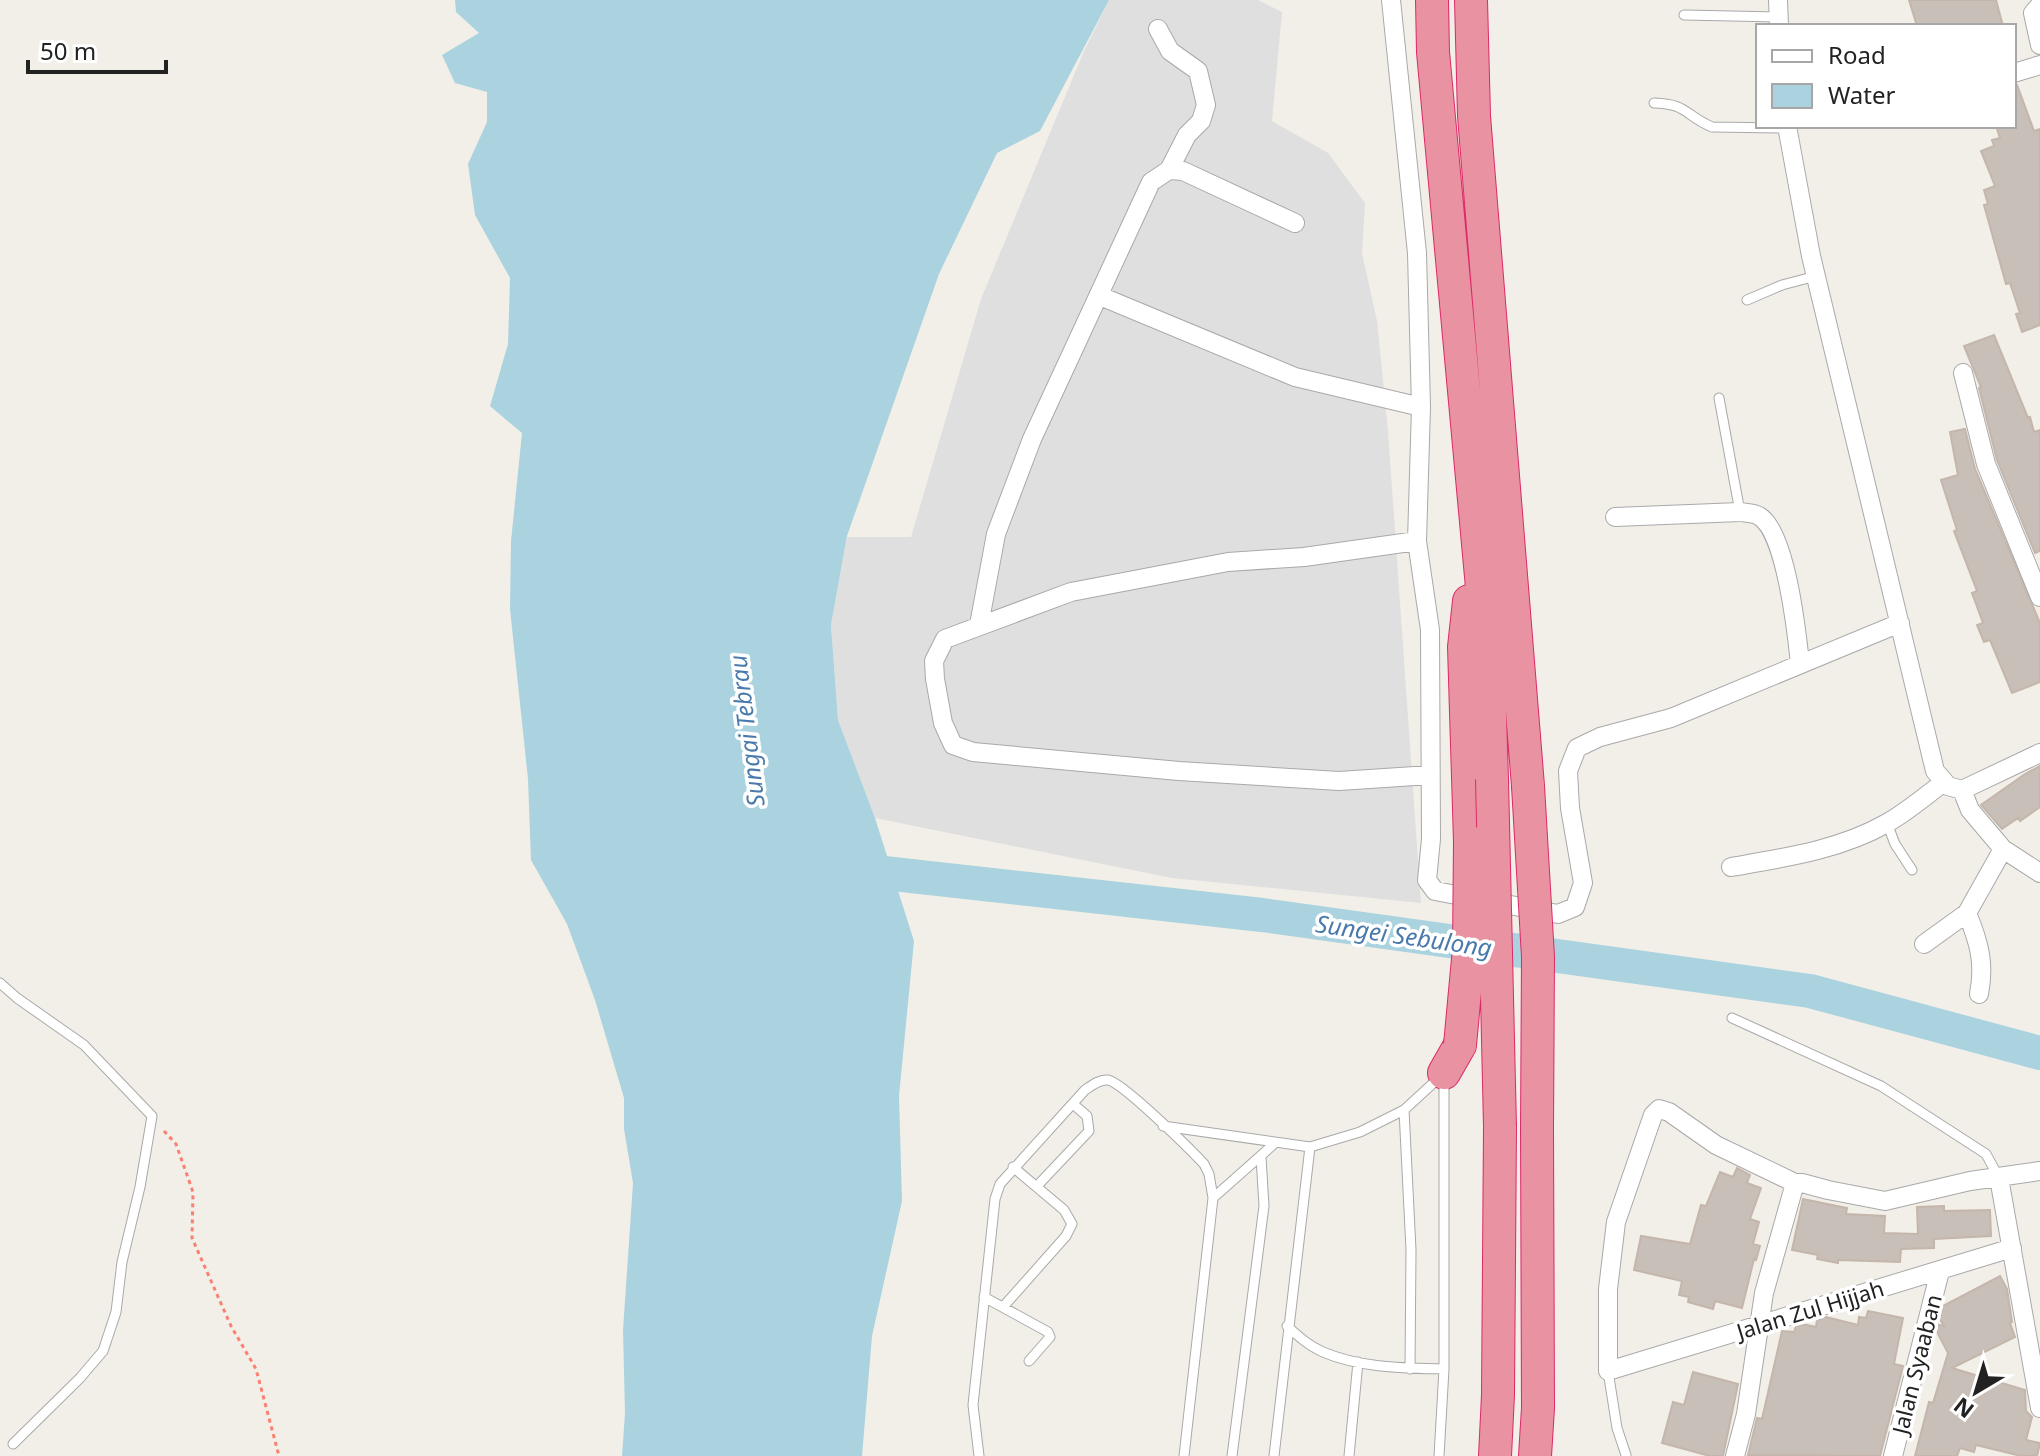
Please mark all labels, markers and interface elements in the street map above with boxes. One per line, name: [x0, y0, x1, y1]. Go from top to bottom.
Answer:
scale bar: [28, 24, 166, 74]
legend: [1756, 24, 2016, 128]
text: 50 m: [40, 34, 96, 67]
text: Road: [1828, 38, 1886, 71]
text: Water: [1828, 78, 1896, 111]
water label: Sungai Tebrau: [720, 653, 772, 809]
water label: Sungei Sebulong: [1314, 906, 1494, 964]
street label: Jalan Zul Hijjah: [1731, 1272, 1887, 1346]
street label: Jalan Syaaban: [1884, 1291, 1948, 1439]
north arrow: [1936, 1352, 2016, 1432]
text: N: [1947, 1391, 1979, 1426]

